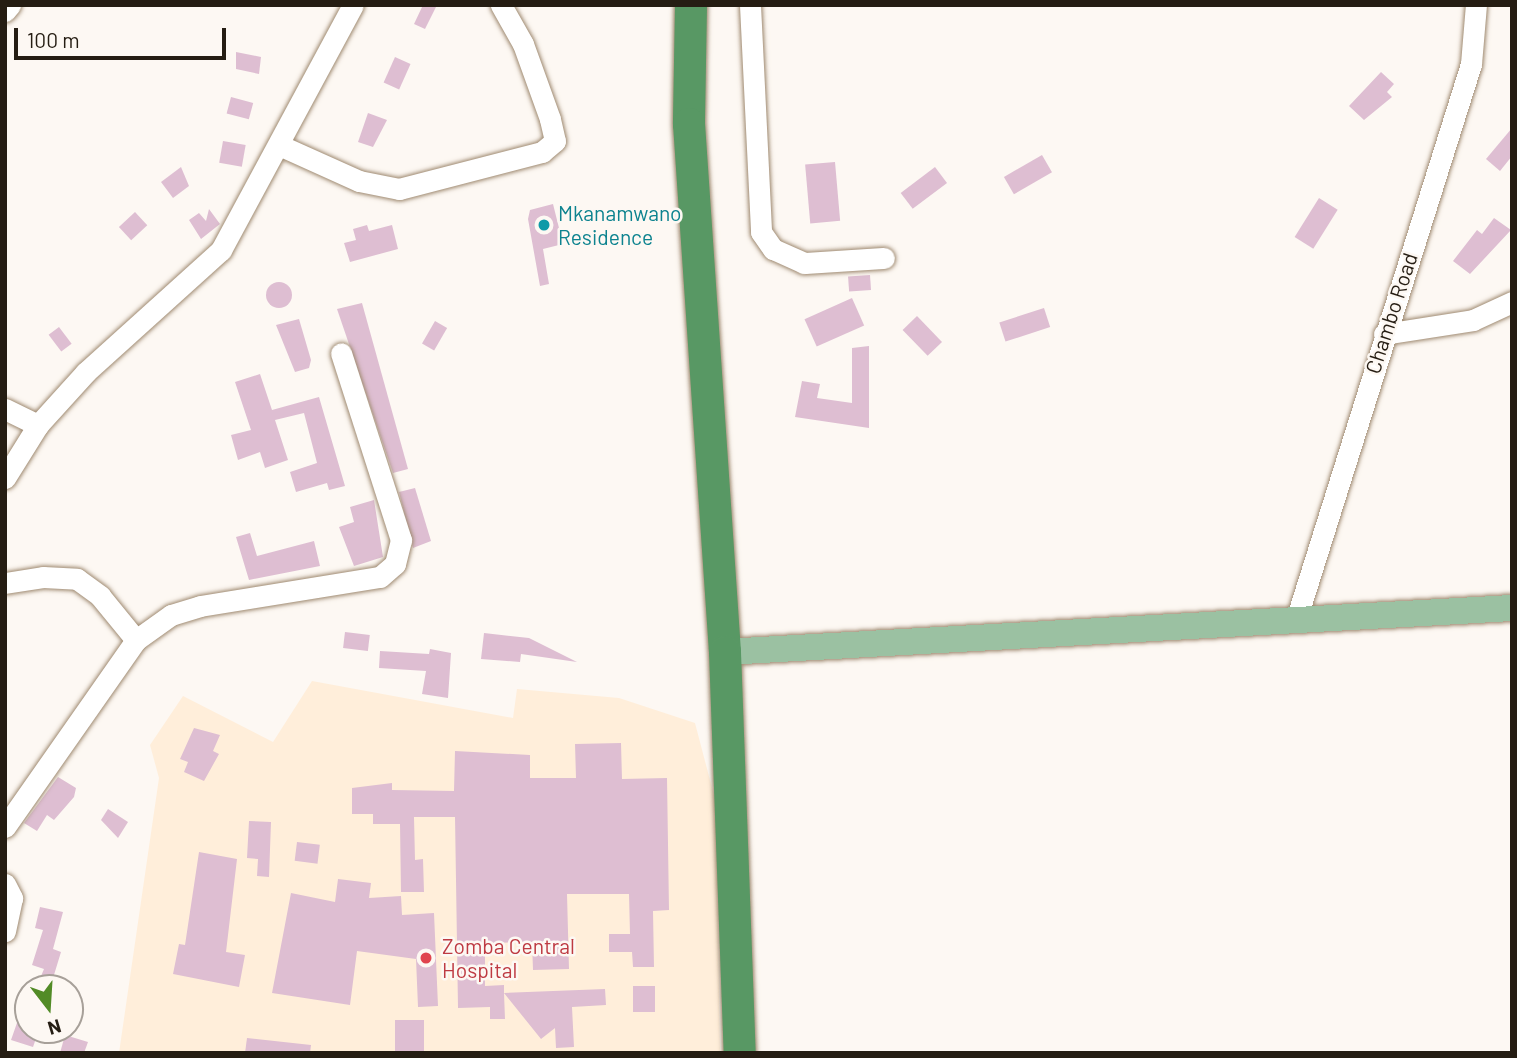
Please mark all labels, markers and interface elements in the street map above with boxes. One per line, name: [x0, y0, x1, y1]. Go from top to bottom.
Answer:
scale bar: [18, 14, 229, 58]
text: 100 m: [27, 27, 80, 52]
place label: Mkanamwano Residence: [558, 200, 682, 250]
marker: Mkanamwano Residence: [536, 217, 552, 233]
street label: Chambo Road: [1360, 249, 1422, 377]
place label: Zomba Central Hospital: [442, 933, 575, 983]
marker: Zomba Central Hospital: [416, 948, 436, 968]
north arrow: [14, 974, 84, 1044]
text: N: [45, 1015, 64, 1040]

